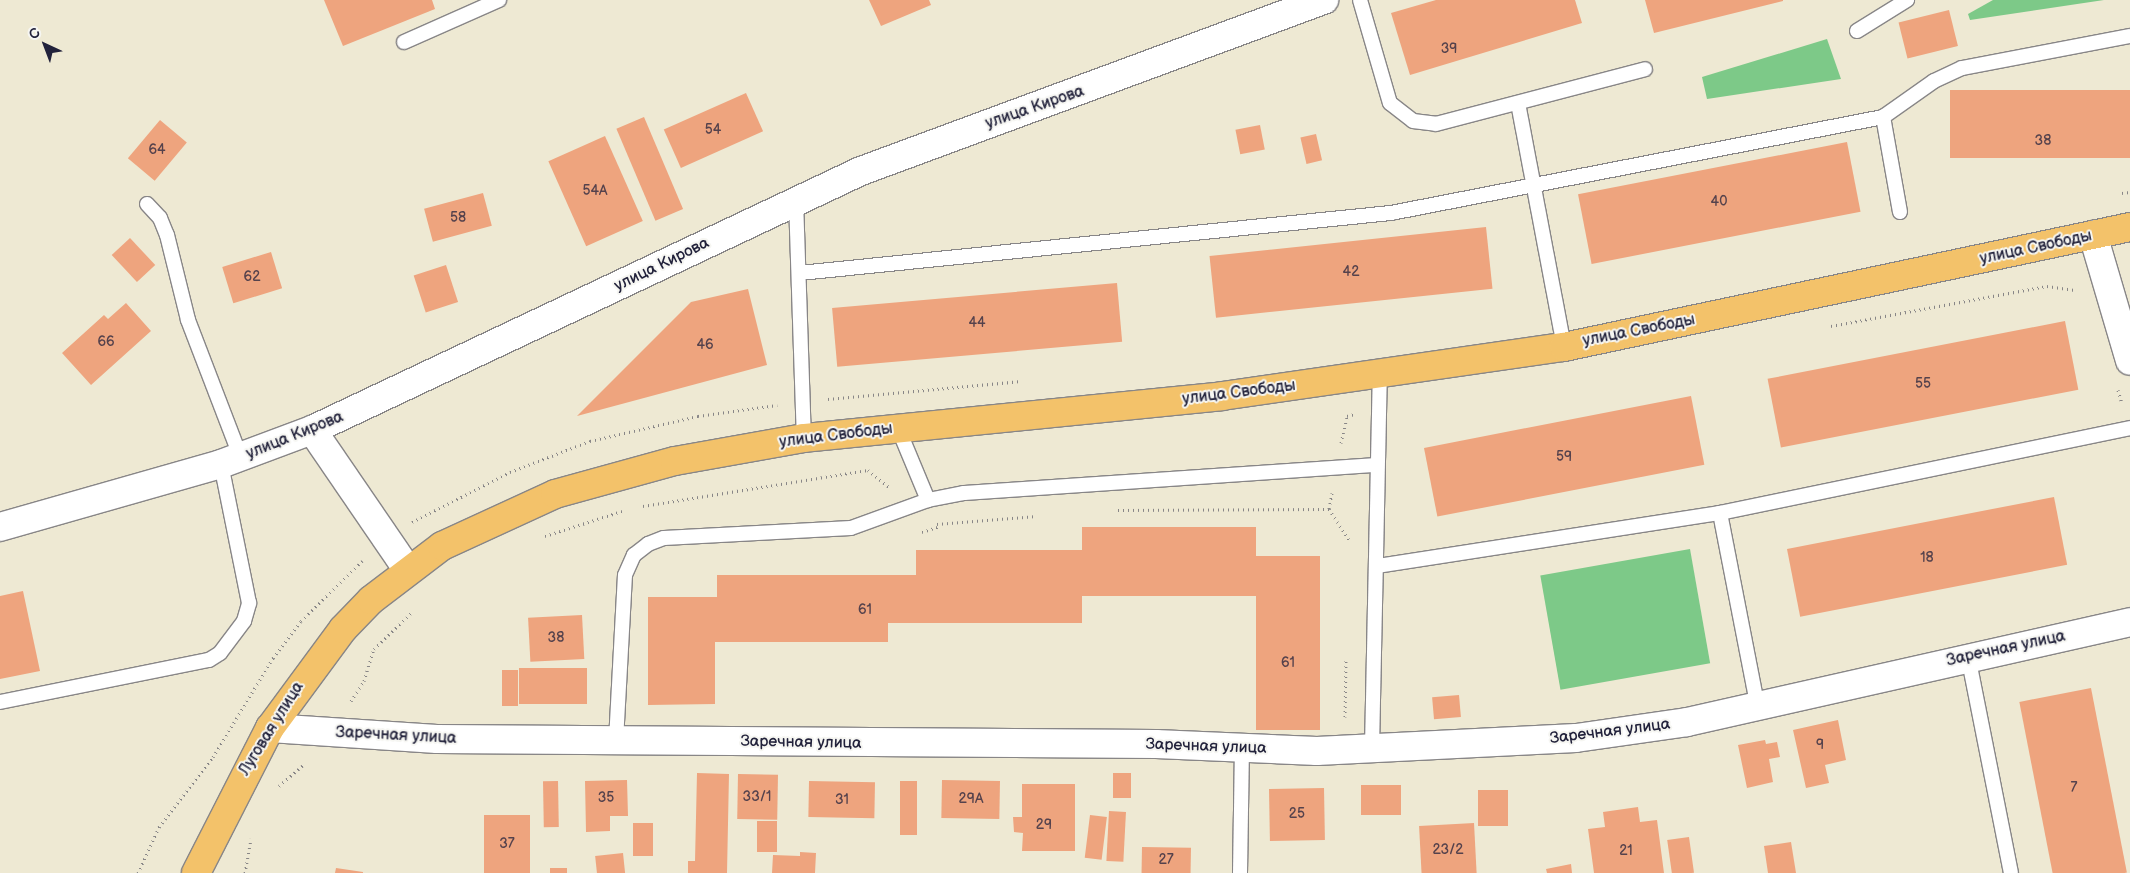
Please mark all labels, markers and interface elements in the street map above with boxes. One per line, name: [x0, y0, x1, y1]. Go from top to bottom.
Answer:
north arrow: [20, 20, 70, 70]
text: С: [25, 24, 44, 43]
house number: 39: [1441, 41, 1457, 57]
street label: улица Кирова: [983, 82, 1087, 134]
house number: 54: [705, 122, 721, 138]
house number: 38: [2035, 133, 2051, 149]
house number: 64: [148, 142, 166, 158]
house number: 54А: [582, 183, 608, 199]
house number: 40: [1711, 194, 1727, 210]
house number: 58: [450, 210, 466, 226]
street label: улица Свободы: [1978, 227, 2094, 269]
street label: улица Кирова: [611, 234, 713, 296]
house number: 42: [1343, 264, 1359, 280]
house number: 62: [244, 269, 260, 285]
street label: улица Свободы: [1581, 311, 1697, 351]
house number: 44: [968, 315, 986, 331]
house number: 66: [97, 334, 115, 350]
house number: 46: [696, 337, 714, 353]
house number: 55: [1915, 376, 1931, 392]
street label: улица Свободы: [1181, 377, 1297, 409]
street label: улица Кирова: [244, 408, 346, 464]
street label: улица Свободы: [778, 420, 894, 452]
house number: 59: [1556, 449, 1572, 465]
house number: 18: [1920, 550, 1934, 566]
house number: 61: [858, 602, 872, 618]
street label: Заречная улица: [1945, 627, 2067, 671]
house number: 38: [548, 630, 564, 646]
house number: 61: [1281, 655, 1295, 671]
street label: Луговая улица: [235, 679, 309, 779]
street label: Заречная улица: [1549, 715, 1671, 749]
street label: Заречная улица: [335, 723, 457, 749]
street label: Заречная улица: [740, 732, 862, 754]
street label: Заречная улица: [1145, 735, 1267, 759]
house number: 9: [1816, 737, 1824, 753]
house number: 7: [2071, 780, 2077, 796]
house number: 33/1: [743, 789, 771, 805]
house number: 35: [598, 790, 614, 806]
house number: 29А: [959, 791, 983, 807]
house number: 31: [835, 792, 849, 808]
house number: 25: [1289, 806, 1305, 822]
house number: 29: [1036, 817, 1052, 833]
house number: 37: [499, 836, 515, 852]
house number: 23/2: [1432, 842, 1464, 858]
house number: 21: [1619, 843, 1633, 859]
house number: 27: [1158, 852, 1174, 868]

